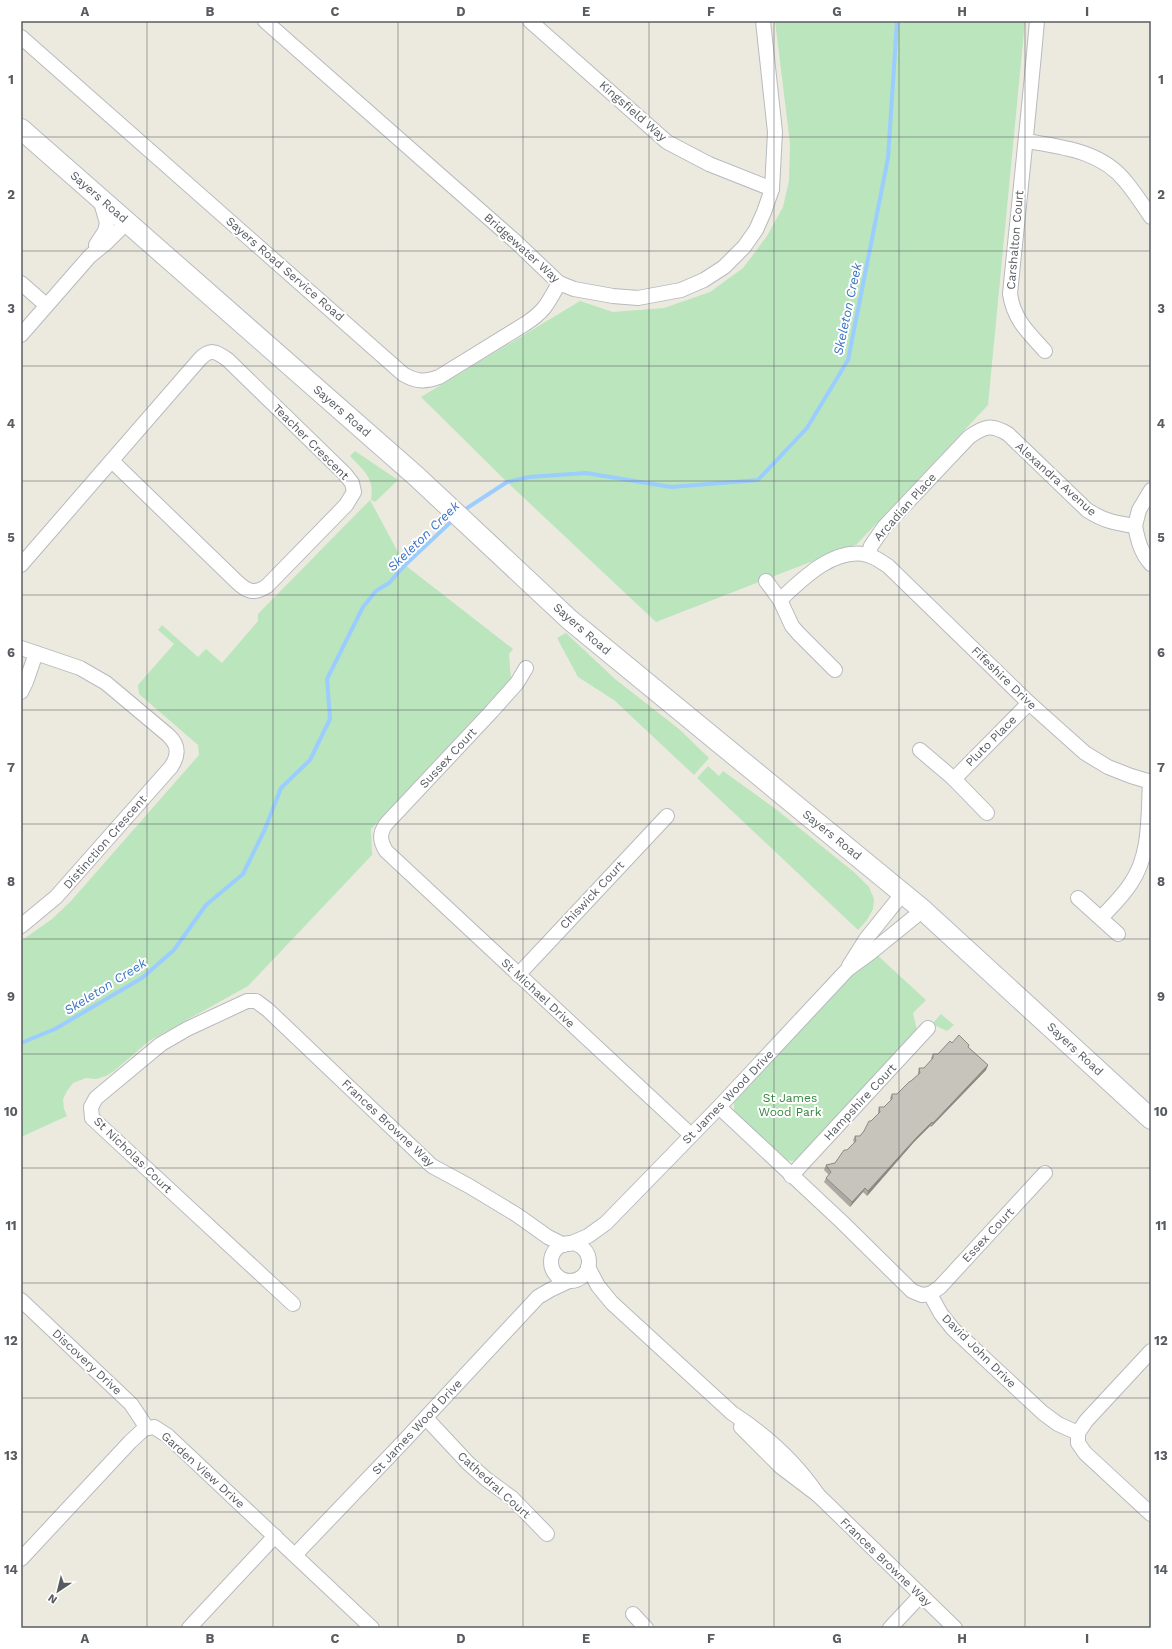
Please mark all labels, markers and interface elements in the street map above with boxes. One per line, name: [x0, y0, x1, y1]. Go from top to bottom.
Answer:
text: A: [81, 4, 90, 19]
text: B: [206, 4, 215, 19]
text: C: [331, 4, 340, 19]
text: D: [456, 4, 466, 19]
text: E: [582, 4, 590, 19]
text: F: [707, 4, 715, 19]
text: G: [832, 4, 842, 19]
text: H: [957, 4, 967, 19]
text: I: [1085, 4, 1089, 19]
text: 1: [8, 72, 14, 87]
text: 1: [1158, 72, 1164, 87]
street label: Kingsfield Way: [596, 78, 670, 145]
street label: Sayers Road: [67, 168, 131, 226]
text: 2: [7, 187, 15, 202]
text: 2: [1157, 187, 1165, 202]
street label: Carshalton Court: [1004, 190, 1026, 290]
street label: Bridgewater Way: [481, 210, 563, 286]
street label: Sayers Road Service Road: [223, 214, 347, 324]
water label: Skeleton Creek: [830, 261, 865, 357]
text: 3: [7, 301, 15, 316]
text: 3: [1157, 301, 1165, 316]
street label: Sayers Road: [310, 382, 374, 440]
street label: Teacher Crescent: [270, 401, 352, 483]
text: 4: [7, 416, 16, 431]
text: 4: [1157, 416, 1166, 431]
street label: Alexandra Avenue: [1013, 439, 1099, 519]
street label: Arcadian Place: [871, 470, 939, 544]
water label: Skeleton Creek: [384, 498, 463, 574]
text: 5: [7, 530, 15, 545]
text: 5: [1157, 530, 1165, 545]
street label: Sayers Road: [550, 600, 614, 658]
street label: Fifeshire Drive: [969, 644, 1039, 712]
text: 6: [7, 645, 15, 660]
text: 6: [1157, 645, 1165, 660]
street label: Pluto Place: [963, 713, 1019, 769]
street label: Sussex Court: [417, 725, 479, 791]
text: 7: [7, 760, 15, 775]
text: 7: [1157, 760, 1165, 775]
street label: Distinction Crescent: [60, 792, 150, 892]
street label: Sayers Road: [800, 807, 864, 863]
street label: Chiswick Court: [557, 858, 627, 932]
text: 8: [7, 874, 15, 889]
text: 8: [1157, 874, 1165, 889]
water label: Skeleton Creek: [61, 955, 150, 1018]
street label: St Michael Drive: [498, 955, 578, 1031]
text: 9: [7, 989, 15, 1004]
text: 9: [1157, 989, 1165, 1004]
street label: Sayers Road: [1044, 1019, 1106, 1079]
street label: St James Wood Drive: [679, 1047, 777, 1147]
street label: Hampshire Court: [821, 1061, 899, 1143]
street label: Frances Browne Way: [339, 1077, 438, 1170]
park label: St James Wood Park: [759, 1091, 822, 1119]
text: 10: [4, 1104, 18, 1119]
text: 10: [1154, 1104, 1168, 1119]
street label: St Nicholas Court: [91, 1114, 175, 1196]
street label: Essex Court: [959, 1205, 1017, 1265]
text: 11: [5, 1218, 17, 1233]
text: 11: [1155, 1218, 1167, 1233]
street label: David John Drive: [939, 1311, 1019, 1391]
street label: Discovery Drive: [49, 1326, 125, 1398]
text: 12: [4, 1333, 18, 1348]
text: 12: [1154, 1333, 1168, 1348]
street label: St James Wood Drive: [369, 1376, 465, 1478]
street label: Garden View Drive: [158, 1429, 248, 1511]
text: 13: [4, 1448, 18, 1463]
text: 13: [1154, 1448, 1168, 1463]
street label: Cathedral Court: [455, 1449, 533, 1521]
street label: Frances Browne Way: [838, 1515, 935, 1610]
text: 14: [4, 1562, 19, 1577]
text: 14: [1154, 1562, 1169, 1577]
north arrow: [38, 1571, 78, 1611]
text: N: [45, 1591, 60, 1606]
text: A: [81, 1631, 90, 1646]
text: B: [206, 1631, 215, 1646]
text: C: [331, 1631, 340, 1646]
text: D: [456, 1631, 466, 1646]
text: E: [582, 1631, 590, 1646]
text: F: [707, 1631, 715, 1646]
text: G: [832, 1631, 842, 1646]
text: H: [957, 1631, 967, 1646]
text: I: [1085, 1631, 1089, 1646]

